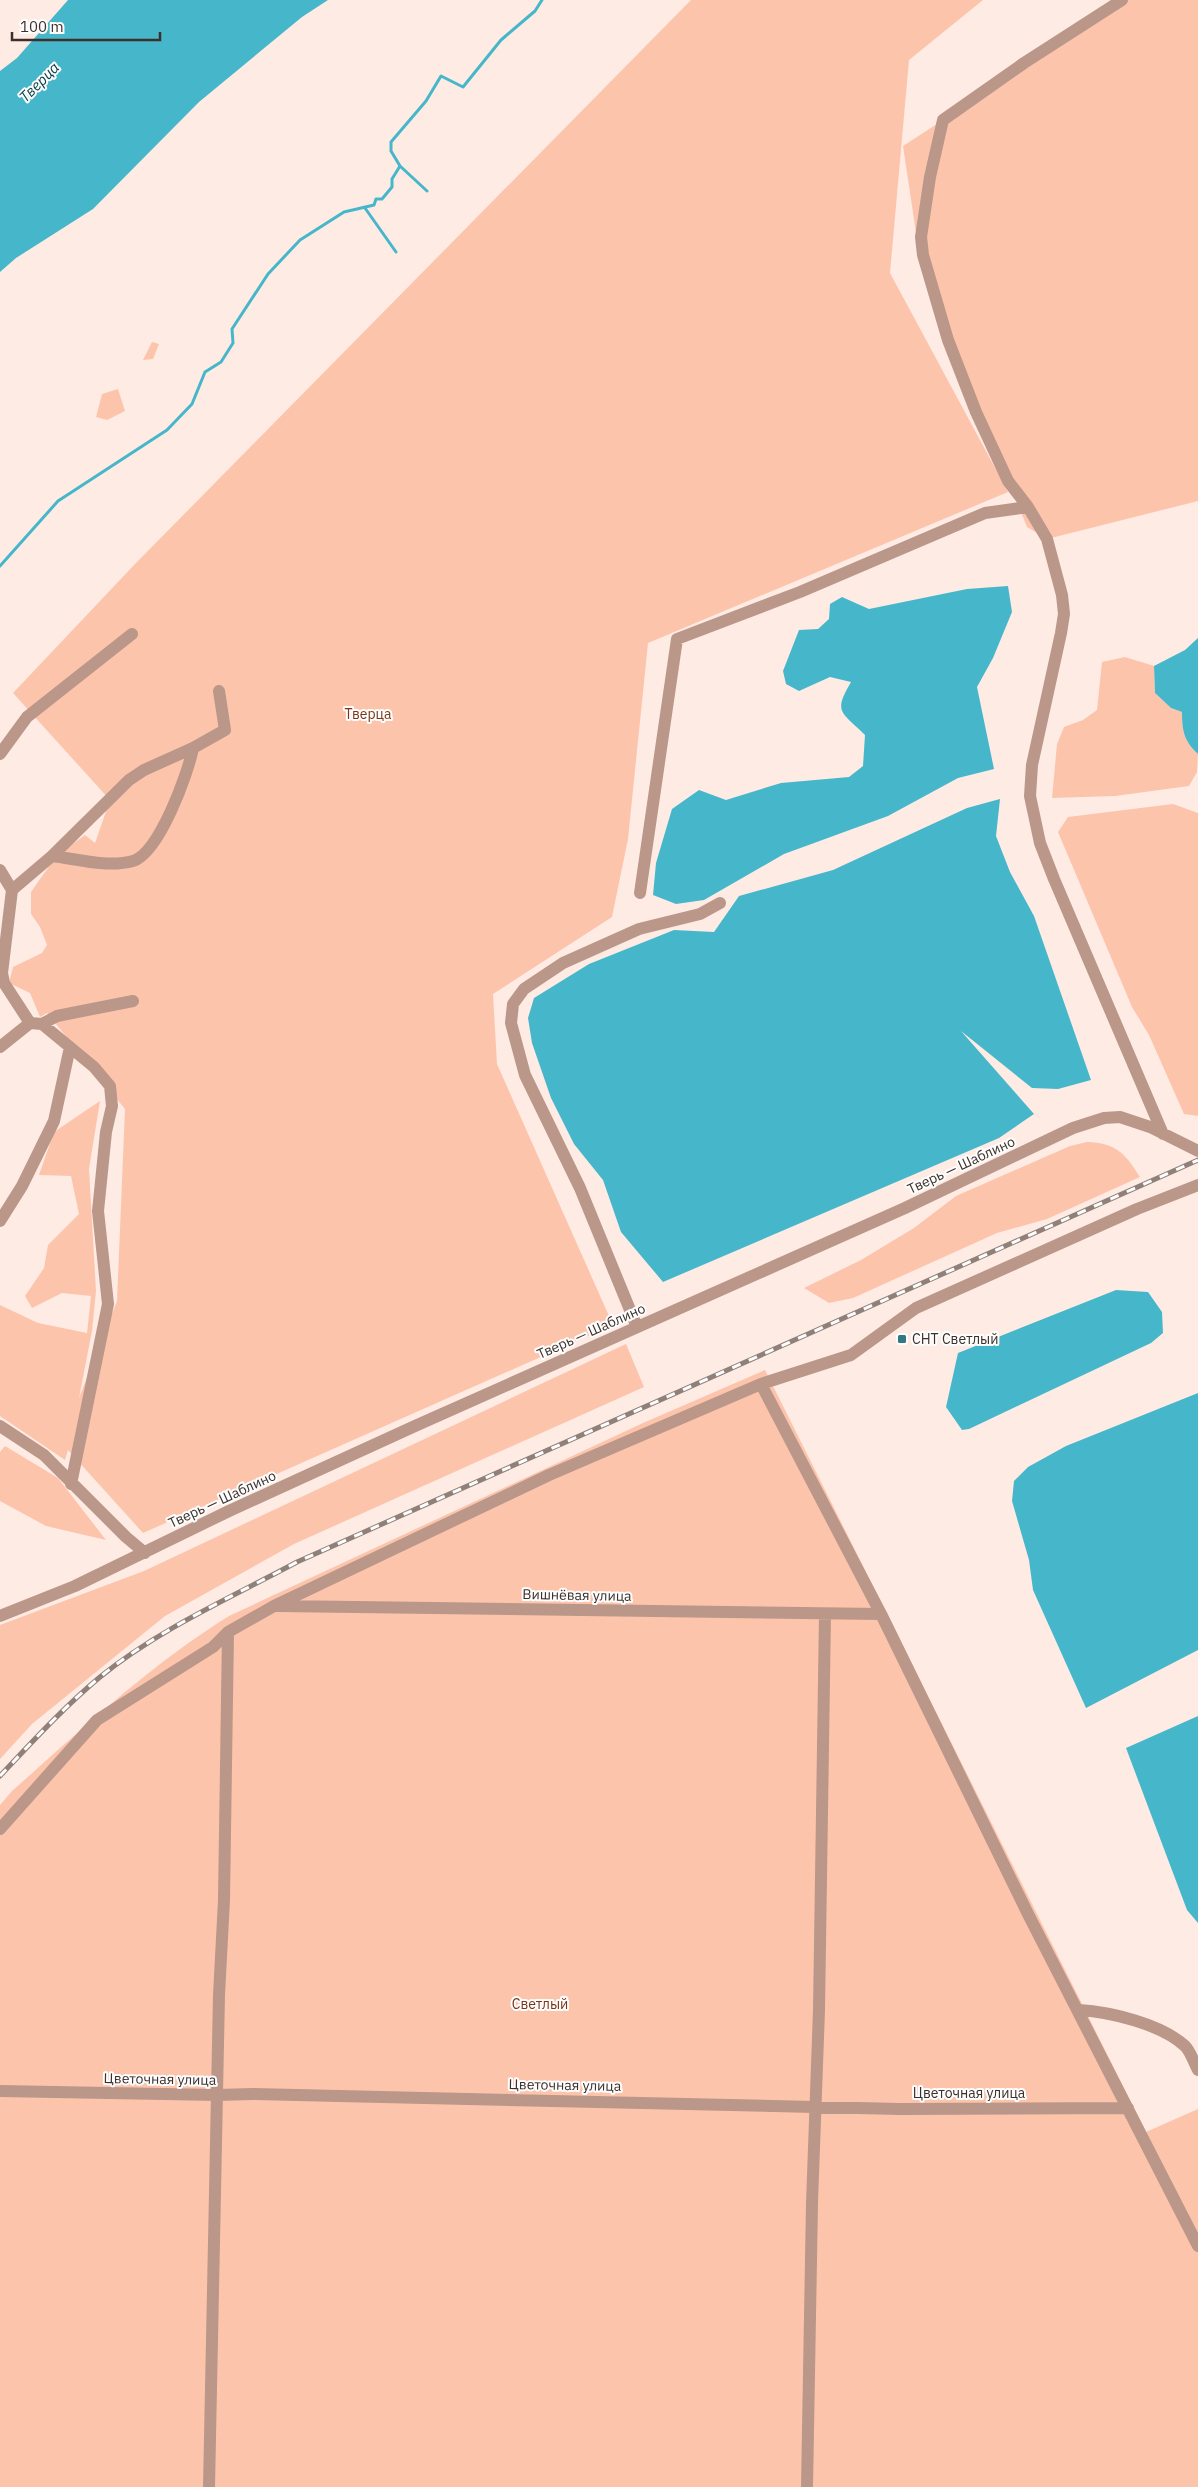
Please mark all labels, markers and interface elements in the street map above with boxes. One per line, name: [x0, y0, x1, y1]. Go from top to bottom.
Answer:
scale bar: [12, 10, 160, 42]
text: 100 m: [20, 17, 64, 36]
water label: Тверца: [15, 58, 63, 106]
park label: Тверца: [345, 705, 392, 723]
street label: Тверь — Шаблино: [904, 1132, 1018, 1198]
street label: Тверь — Шаблино: [534, 1299, 648, 1363]
place label: СНТ Светлый: [912, 1330, 998, 1348]
marker: СНТ Светлый: [896, 1333, 908, 1345]
street label: Тверь — Шаблино: [165, 1466, 279, 1532]
street label: Вишнёвая улица: [522, 1585, 632, 1605]
park label: Светлый: [512, 1995, 568, 2013]
street label: Цветочная улица: [104, 2069, 217, 2089]
street label: Цветочная улица: [509, 2075, 622, 2095]
street label: Цветочная улица: [913, 2084, 1026, 2102]

